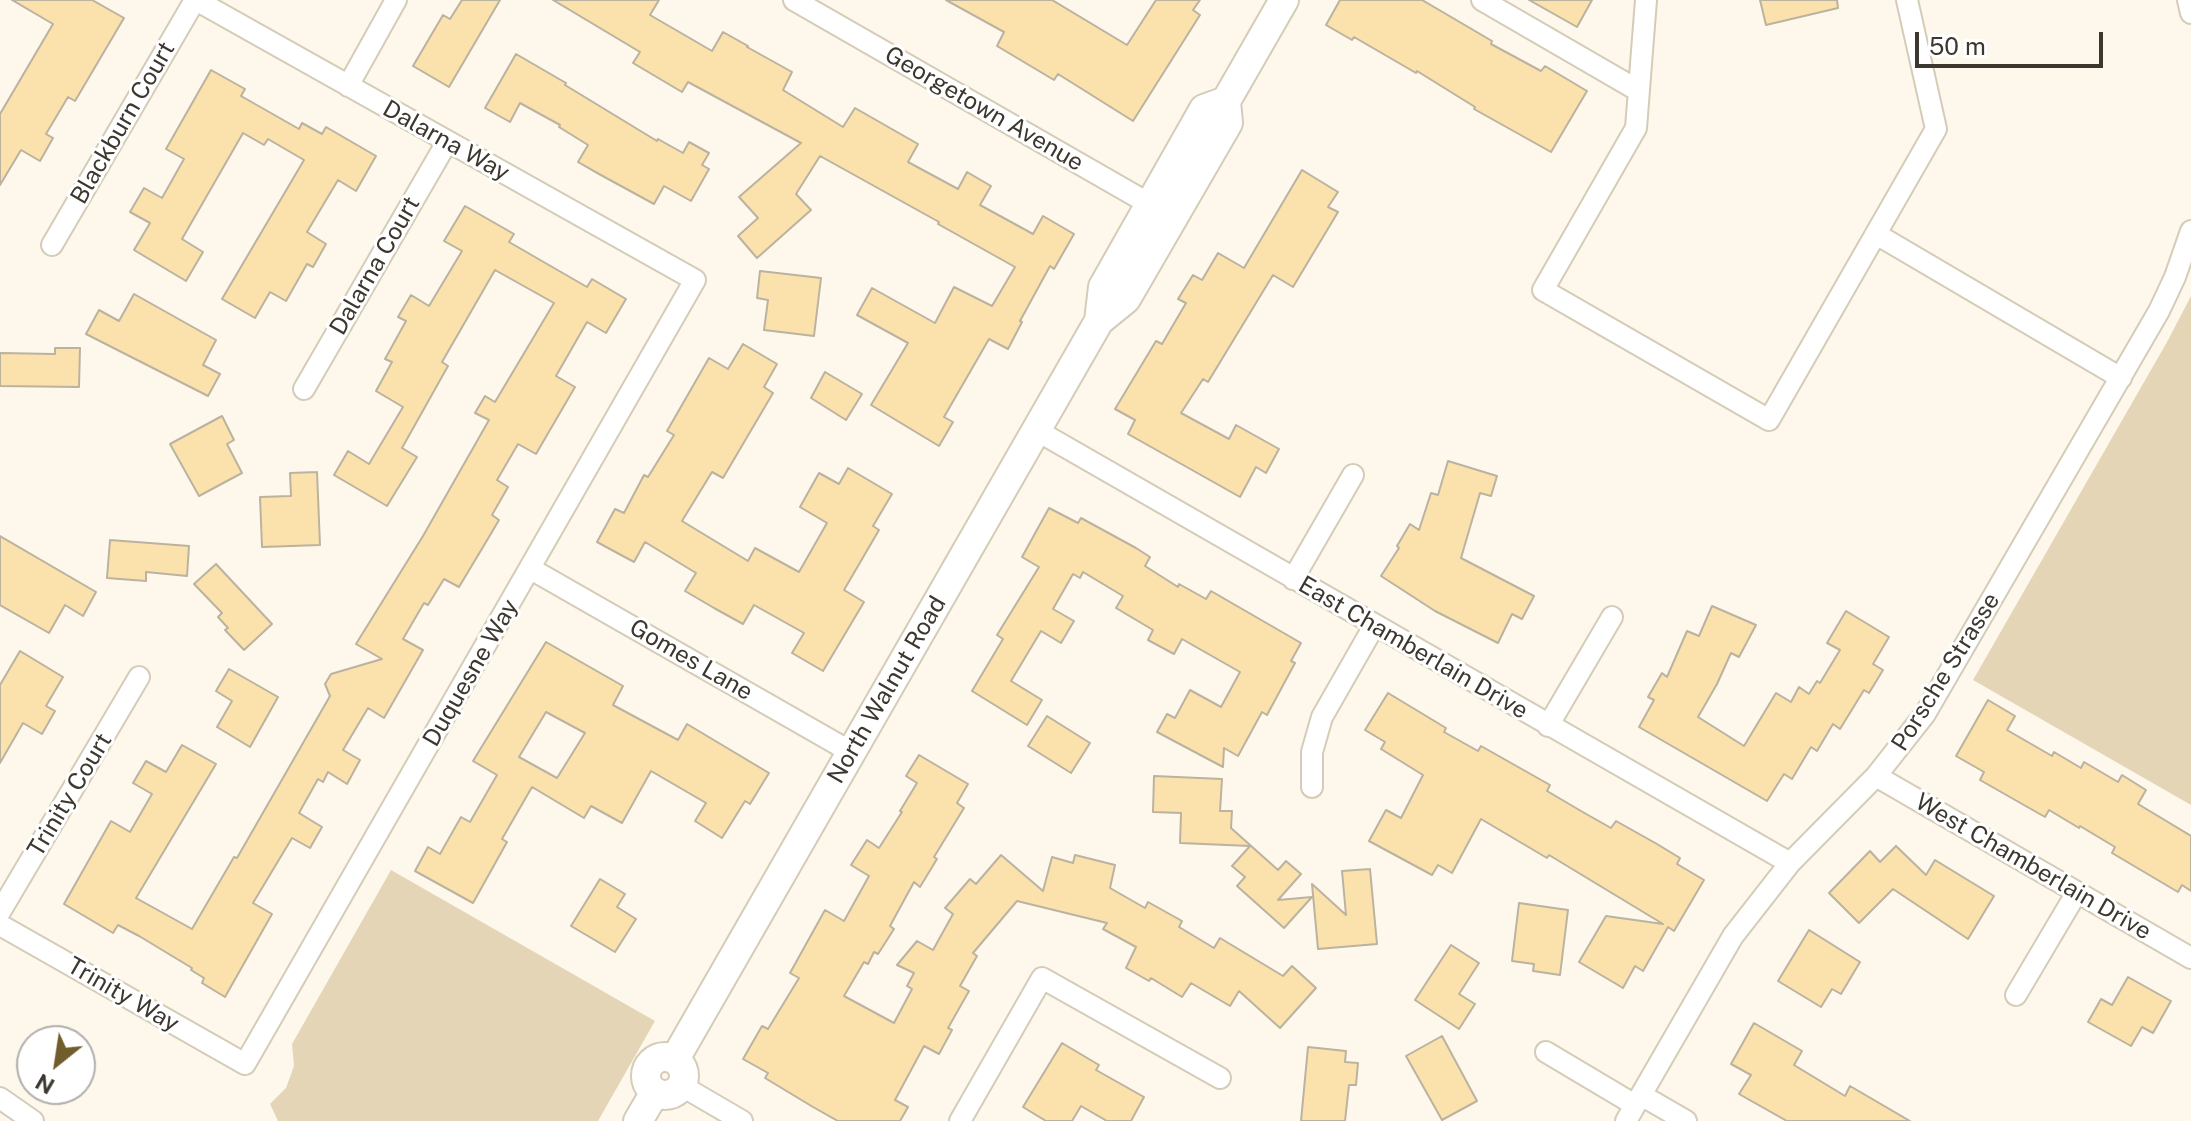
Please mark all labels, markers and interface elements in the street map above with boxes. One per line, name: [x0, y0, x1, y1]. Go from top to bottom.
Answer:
scale bar: [1919, 16, 2107, 66]
text: 50 m: [1929, 32, 1986, 60]
street label: Blackburn Court: [65, 37, 181, 209]
street label: Georgetown Avenue: [880, 40, 1088, 178]
street label: Dalarna Way: [378, 94, 514, 188]
street label: Dalarna Court: [324, 192, 426, 340]
street label: East Chamberlain Drive: [1293, 570, 1533, 726]
street label: Porsche Strasse: [1886, 588, 2006, 756]
street label: North Walnut Road: [822, 591, 952, 789]
street label: Duquesne Way: [417, 594, 525, 752]
street label: Gomes Lane: [624, 613, 758, 707]
street label: Trinity Court: [22, 728, 118, 862]
street label: West Chamberlain Drive: [1910, 788, 2156, 946]
street label: Trinity Way: [62, 951, 184, 1039]
north arrow: [16, 1025, 96, 1105]
text: N: [31, 1068, 59, 1100]

